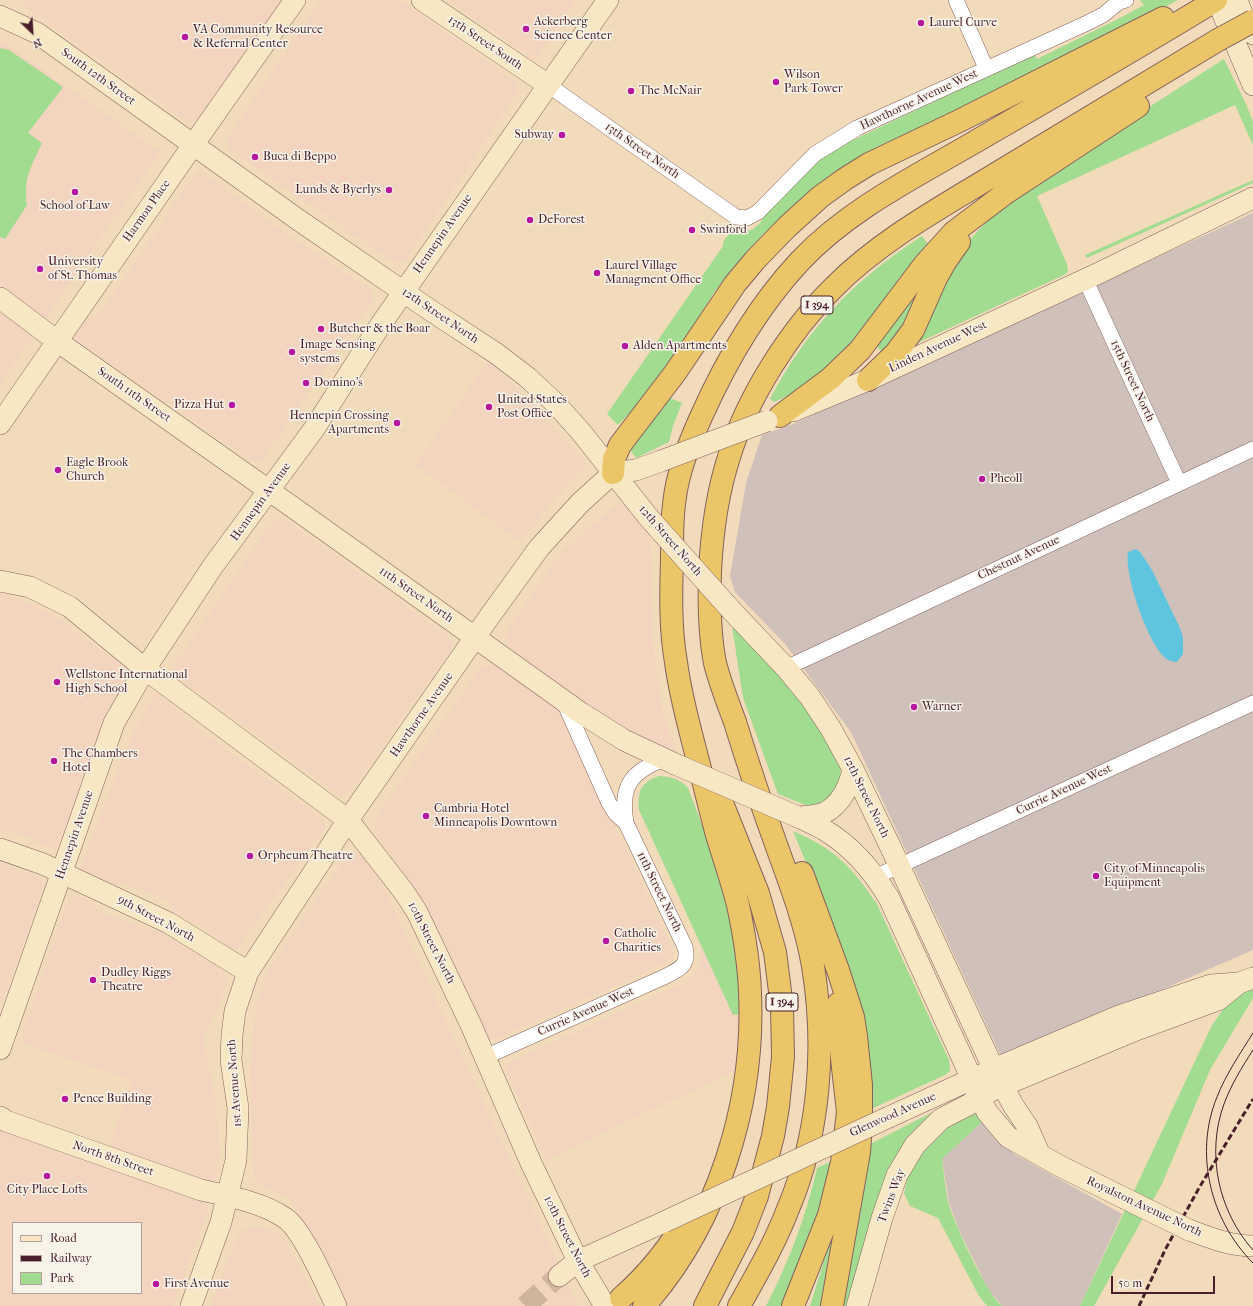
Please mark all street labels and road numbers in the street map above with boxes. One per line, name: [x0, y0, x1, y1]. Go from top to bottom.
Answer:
street label: 13th Street South: [445, 13, 525, 73]
street label: South 12th Street: [58, 45, 138, 109]
street label: Hawthorne Avenue West: [858, 66, 980, 134]
street label: 13th Street North: [602, 120, 682, 182]
street label: Harmon Place: [120, 177, 174, 245]
street label: Hennepin Avenue: [410, 192, 476, 276]
street label: 12th Street North: [399, 285, 481, 347]
road number: I 394: [801, 296, 833, 314]
street label: Linden Avenue West: [887, 318, 989, 376]
street label: 15th Street North: [1107, 338, 1157, 424]
street label: South 11th Street: [95, 364, 173, 426]
street label: Hennepin Avenue: [228, 460, 294, 544]
street label: 12th Street North: [635, 503, 705, 579]
street label: Chestnut Avenue: [976, 533, 1062, 583]
street label: 11th Street North: [376, 564, 456, 626]
street label: Hawthorne Avenue: [387, 670, 457, 760]
street label: 12th Street North: [840, 754, 892, 840]
street label: Currie Avenue West: [1014, 762, 1114, 818]
street label: Hennepin Avenue: [53, 789, 97, 881]
street label: 11th Street North: [633, 850, 685, 934]
street label: 9th Street North: [115, 893, 197, 945]
street label: 10th Street North: [404, 900, 458, 986]
street label: Currie Avenue West: [536, 984, 636, 1040]
road number: I 394: [766, 993, 798, 1011]
street label: 1st Avenue North: [225, 1039, 245, 1127]
street label: Glenwood Avenue: [848, 1089, 938, 1141]
street label: North 8th Street: [70, 1138, 156, 1180]
street label: Twins Way: [875, 1167, 909, 1225]
street label: Royalston Avenue North: [1084, 1174, 1204, 1240]
street label: 10th Street North: [540, 1194, 594, 1280]

